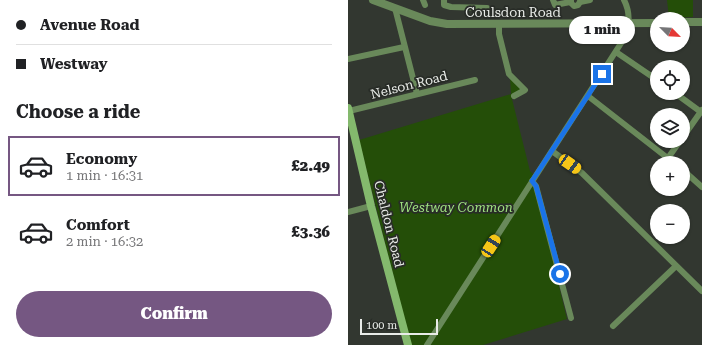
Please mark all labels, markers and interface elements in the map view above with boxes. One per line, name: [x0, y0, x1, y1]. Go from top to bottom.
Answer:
street label: Coulsdon Road: [465, 5, 561, 20]
north arrow: [650, 12, 690, 52]
map controls: [650, 12, 690, 244]
text: Avenue Road: [40, 16, 139, 34]
callout: 1 min: [569, 16, 635, 44]
text: 1 min: [584, 22, 620, 37]
text: Westway: [40, 55, 108, 73]
button: locate: [650, 60, 690, 100]
route end: [593, 65, 611, 83]
street label: Nelson Road: [369, 68, 450, 102]
text: Choose a ride: [16, 101, 140, 122]
button: layers: [650, 108, 690, 148]
icon: car: [18, 148, 54, 184]
text: Economy: [66, 150, 137, 168]
car: [557, 152, 583, 176]
button: +: [650, 156, 690, 196]
text: £2.49: [291, 157, 330, 175]
text: 1 min · 16:31: [66, 168, 143, 183]
street label: Chaldon Road: [371, 179, 407, 269]
park label: Westway Common: [399, 200, 513, 215]
button: −: [650, 204, 690, 244]
icon: car: [18, 214, 54, 250]
text: Comfort: [66, 216, 130, 234]
text: £3.36: [291, 223, 330, 241]
car: [479, 233, 503, 259]
text: 2 min · 16:32: [66, 234, 143, 249]
route start: [551, 265, 569, 283]
button: Confirm: [16, 291, 332, 337]
scale bar: [360, 317, 438, 336]
text: 100 m: [366, 319, 397, 332]

